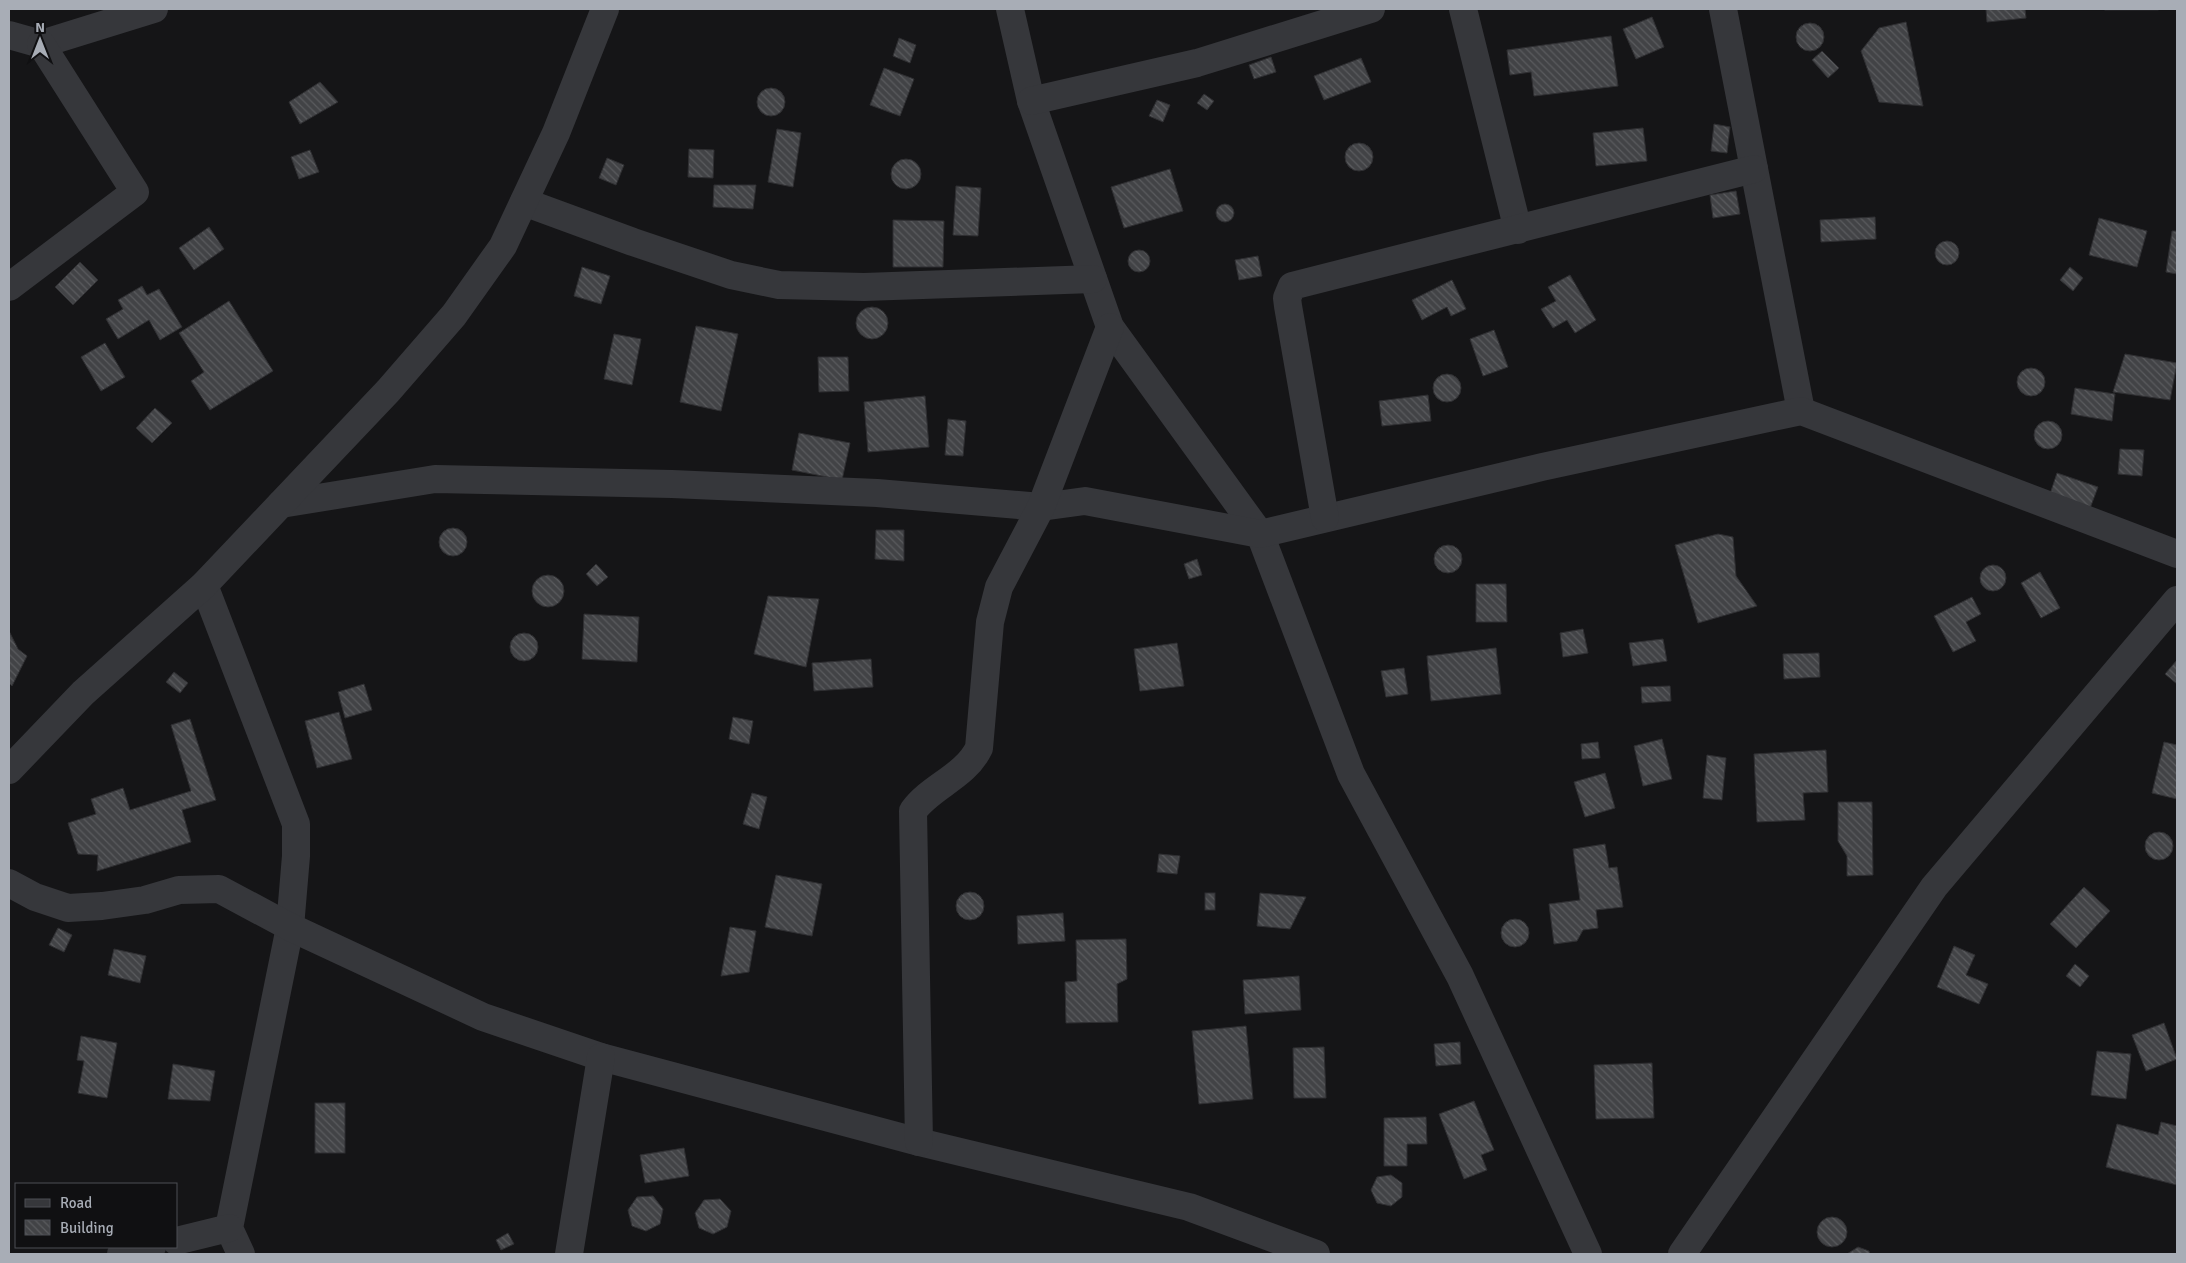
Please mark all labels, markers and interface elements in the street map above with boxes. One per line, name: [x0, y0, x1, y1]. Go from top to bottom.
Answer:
north arrow: [15, 15, 65, 65]
text: N: [35, 19, 45, 36]
legend: [15, 1183, 178, 1248]
text: Road: [60, 1194, 92, 1212]
text: Building: [60, 1219, 114, 1237]

